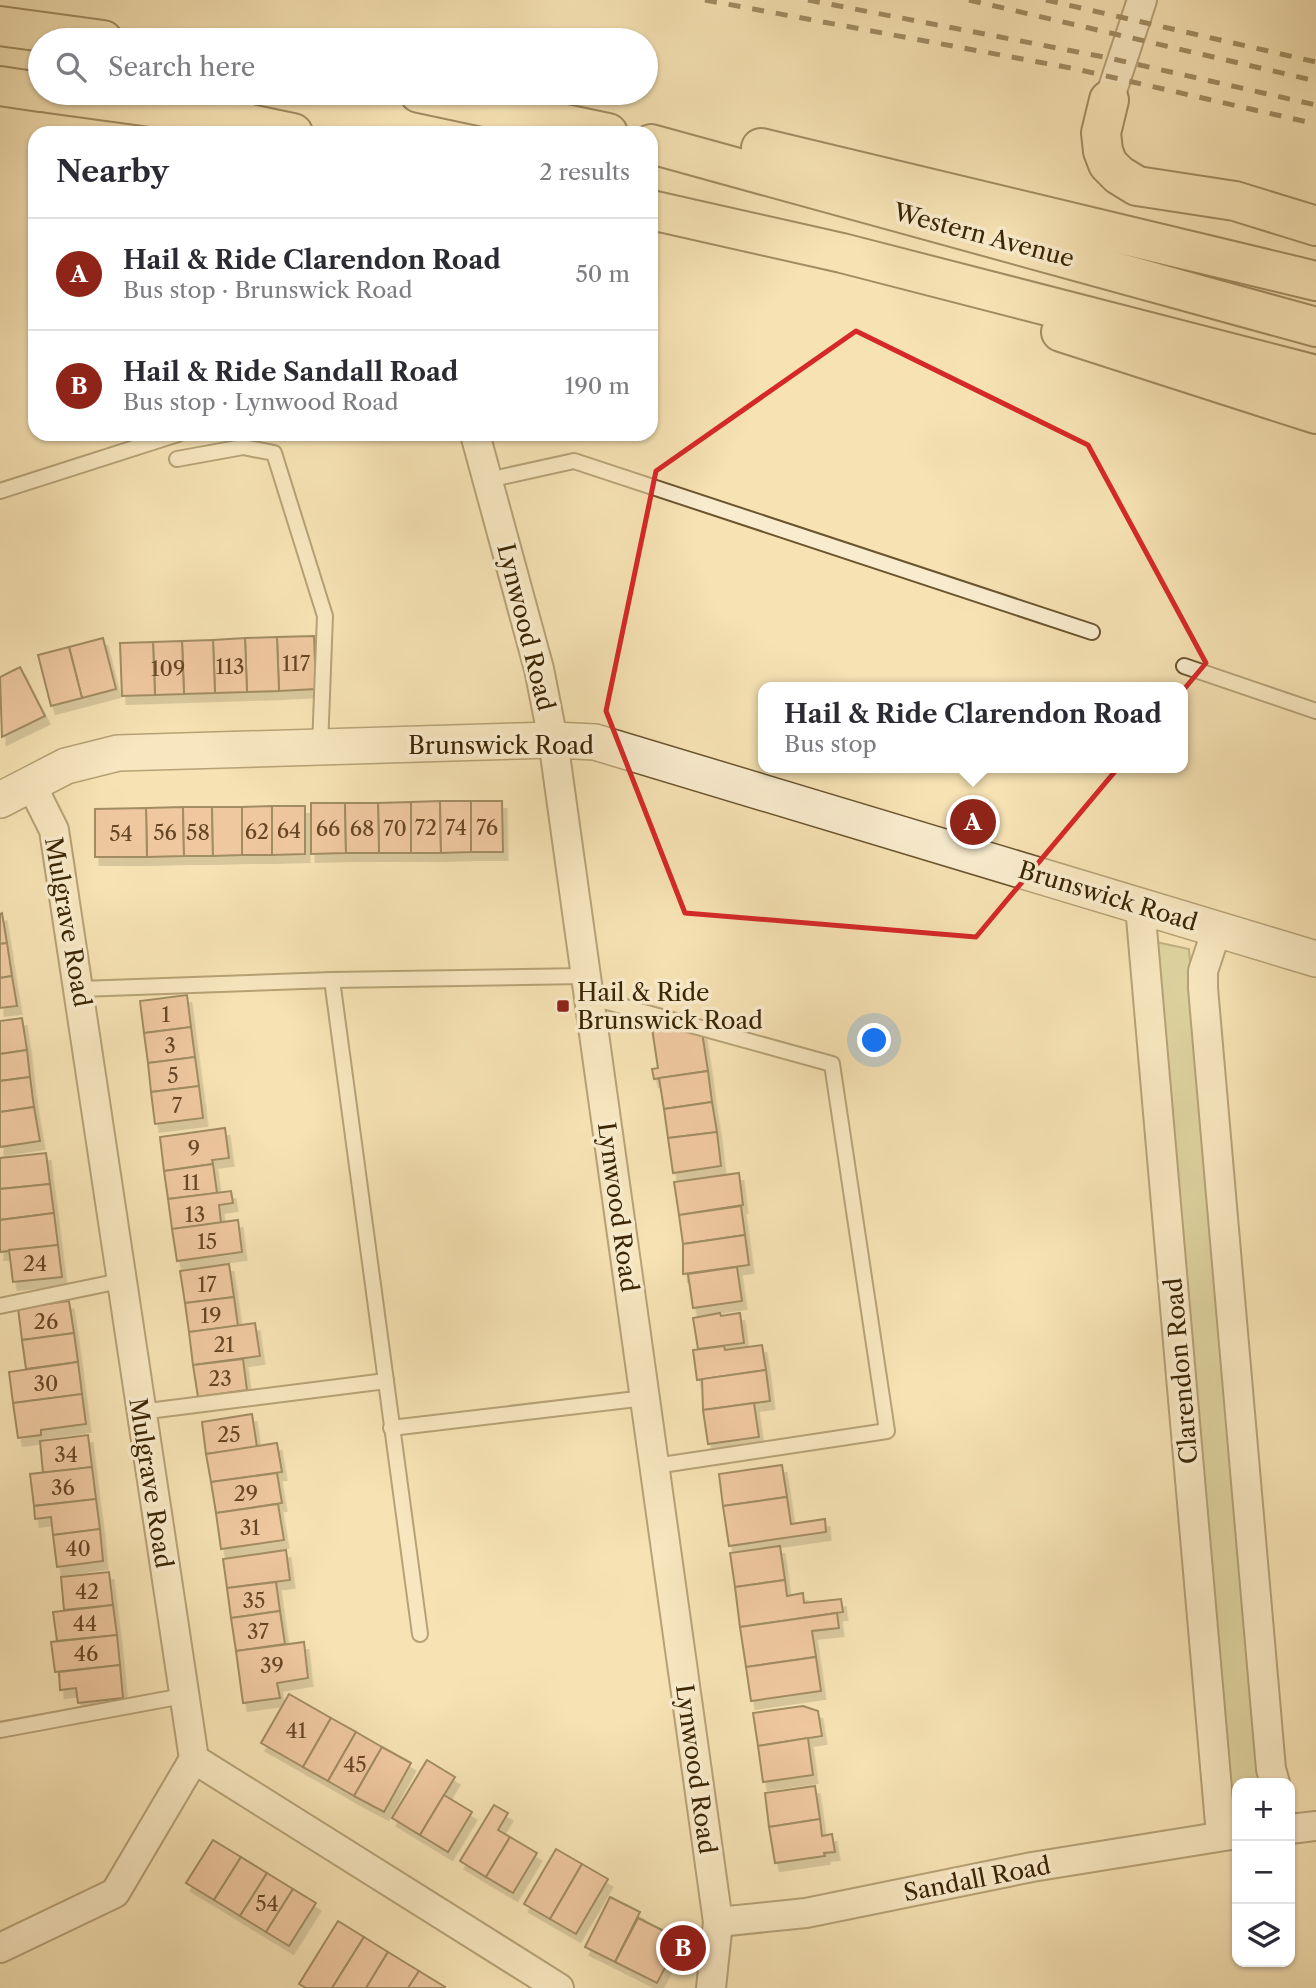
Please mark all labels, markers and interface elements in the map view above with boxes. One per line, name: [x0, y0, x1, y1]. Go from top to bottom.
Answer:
search box: [28, 28, 658, 105]
icon: search: [52, 48, 90, 86]
text: Search here: [108, 51, 255, 83]
text: Nearby: [56, 153, 169, 190]
text: 2 results: [539, 158, 630, 186]
street label: Western Avenue: [890, 197, 1077, 273]
text: Hail & Ride Clarendon Road: [123, 244, 501, 276]
text: A: [70, 260, 88, 288]
text: 50 m: [575, 260, 630, 288]
text: Bus stop · Brunswick Road: [123, 276, 412, 304]
text: Hail & Ride Sandall Road: [123, 356, 458, 388]
text: B: [70, 372, 88, 400]
text: 190 m: [565, 372, 630, 400]
text: Bus stop · Lynwood Road: [123, 388, 399, 416]
street label: Lynwood Road: [491, 540, 561, 714]
house number: 117: [282, 651, 311, 676]
house number: 113: [215, 654, 245, 679]
house number: 109: [151, 656, 185, 681]
popup: [758, 682, 1188, 773]
text: Hail & Ride Clarendon Road: [784, 698, 1162, 730]
text: Bus stop: [784, 730, 877, 758]
street label: Brunswick Road: [408, 731, 594, 760]
pin: A: [950, 796, 996, 848]
house number: 72: [415, 815, 437, 840]
house number: 74: [445, 815, 467, 840]
house number: 76: [476, 815, 498, 840]
house number: 66: [316, 816, 340, 841]
house number: 68: [350, 816, 374, 841]
house number: 70: [383, 816, 407, 841]
house number: 64: [277, 818, 301, 843]
house number: 62: [245, 819, 269, 844]
house number: 56: [153, 820, 177, 845]
house number: 58: [186, 820, 210, 845]
house number: 54: [109, 821, 133, 846]
street label: Mulgrave Road: [39, 835, 97, 1010]
street label: Brunswick Road: [1015, 855, 1201, 937]
place label: Hail & Ride Brunswick Road: [577, 978, 763, 1035]
marker: Hail & Ride Brunswick Road: [555, 998, 571, 1014]
house number: 1: [162, 1002, 171, 1027]
your location: [857, 1023, 891, 1057]
house number: 3: [164, 1033, 176, 1058]
house number: 5: [167, 1063, 179, 1088]
house number: 7: [172, 1093, 183, 1118]
street label: Lynwood Road: [592, 1120, 644, 1294]
house number: 9: [188, 1136, 200, 1161]
house number: 11: [182, 1170, 200, 1195]
house number: 13: [185, 1202, 205, 1227]
house number: 15: [197, 1229, 217, 1254]
house number: 24: [23, 1251, 47, 1276]
house number: 17: [197, 1272, 217, 1297]
street label: Clarendon Road: [1158, 1276, 1204, 1465]
house number: 19: [200, 1303, 222, 1328]
house number: 26: [34, 1309, 58, 1334]
house number: 21: [214, 1332, 235, 1357]
house number: 23: [208, 1366, 232, 1391]
house number: 30: [34, 1371, 58, 1396]
street label: Mulgrave Road: [123, 1396, 179, 1571]
house number: 25: [217, 1422, 241, 1447]
house number: 34: [54, 1442, 78, 1467]
house number: 36: [51, 1475, 75, 1500]
house number: 29: [234, 1481, 258, 1506]
house number: 31: [240, 1515, 260, 1540]
house number: 40: [65, 1536, 91, 1561]
house number: 42: [75, 1579, 99, 1604]
house number: 35: [243, 1588, 265, 1613]
house number: 44: [73, 1611, 97, 1636]
house number: 37: [247, 1619, 270, 1644]
house number: 46: [74, 1641, 98, 1666]
house number: 39: [260, 1653, 284, 1678]
street label: Lynwood Road: [670, 1682, 722, 1856]
house number: 41: [286, 1718, 307, 1743]
house number: 45: [343, 1752, 367, 1777]
map controls: [1232, 1778, 1295, 1967]
button: +: [1232, 1778, 1295, 1841]
button: −: [1232, 1841, 1295, 1904]
street label: Sandall Road: [901, 1850, 1053, 1907]
house number: 54: [255, 1891, 279, 1916]
button: layers: [1232, 1904, 1295, 1967]
pin: B: [660, 1922, 706, 1974]

